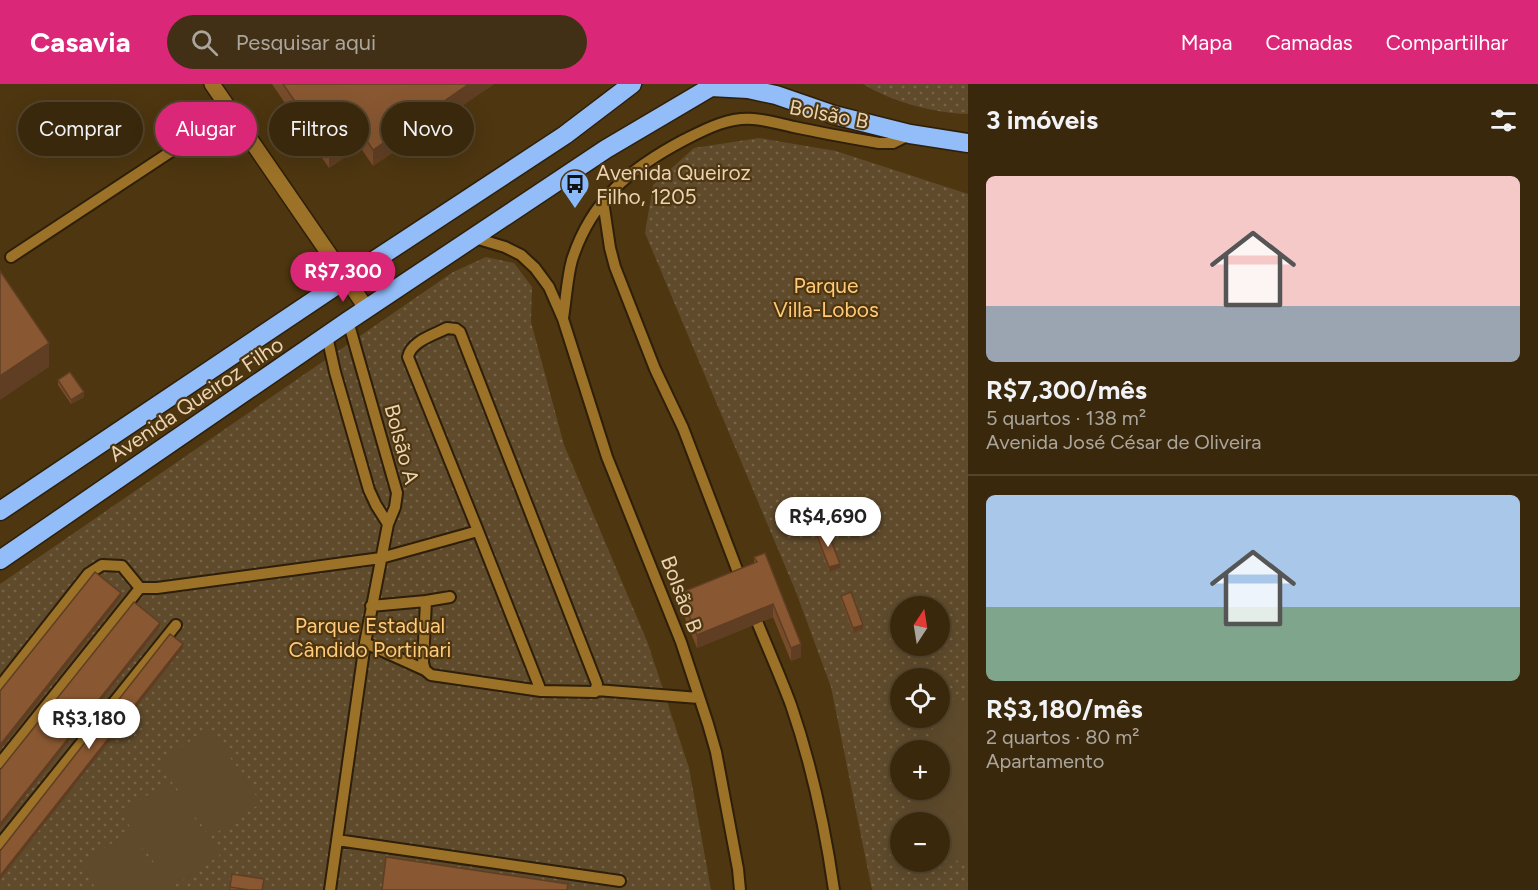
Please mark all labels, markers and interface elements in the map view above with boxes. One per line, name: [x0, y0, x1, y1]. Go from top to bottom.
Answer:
search box: [167, 15, 587, 69]
text: Casavia: [30, 25, 131, 59]
icon: search: [188, 26, 221, 59]
text: Pesquisar aqui: [236, 29, 376, 56]
text: Mapa: [1181, 30, 1232, 55]
text: Camadas: [1265, 30, 1353, 55]
text: Compartilhar: [1386, 30, 1508, 55]
street label: Bolsão B: [787, 94, 871, 134]
chip: Comprar: [18, 102, 143, 156]
chip: Alugar: [155, 102, 257, 156]
chip: Filtros: [269, 102, 369, 156]
chip: Novo: [381, 102, 474, 156]
text: 3 imóveis: [986, 104, 1098, 136]
icon: filters: [1487, 104, 1520, 137]
place label: Avenida Queiroz Filho, 1205: [596, 160, 751, 209]
bus stop icon: Avenida Queiroz Filho, 1205: [559, 168, 591, 210]
icon: home: [1199, 215, 1307, 323]
pin: R$7,300: [288, 252, 398, 303]
text: R$7,300: [304, 259, 382, 283]
park label: Parque Villa-Lobos: [773, 273, 879, 322]
street label: Avenida Queiroz Filho: [104, 331, 288, 467]
text: R$7,300/mês: [986, 374, 1147, 406]
street label: Bolsão A: [379, 401, 425, 487]
text: 5 quartos · 138 m²: [986, 406, 1146, 430]
text: Avenida José César de Oliveira: [986, 430, 1262, 454]
pin: R$4,690: [773, 497, 883, 548]
text: R$4,690: [789, 504, 867, 528]
icon: home: [1199, 534, 1307, 642]
street label: Bolsão B: [656, 552, 708, 636]
north arrow: [890, 596, 950, 656]
map controls: [890, 596, 950, 872]
park label: Parque Estadual Cândido Portinari: [289, 613, 451, 662]
button: locate: [890, 668, 950, 728]
text: R$3,180/mês: [986, 693, 1143, 725]
pin: R$3,180: [34, 699, 144, 750]
text: R$3,180: [52, 706, 126, 730]
text: 2 quartos · 80 m²: [986, 725, 1139, 749]
button: +: [890, 740, 950, 800]
text: Apartamento: [986, 749, 1104, 773]
button: −: [890, 812, 950, 872]

